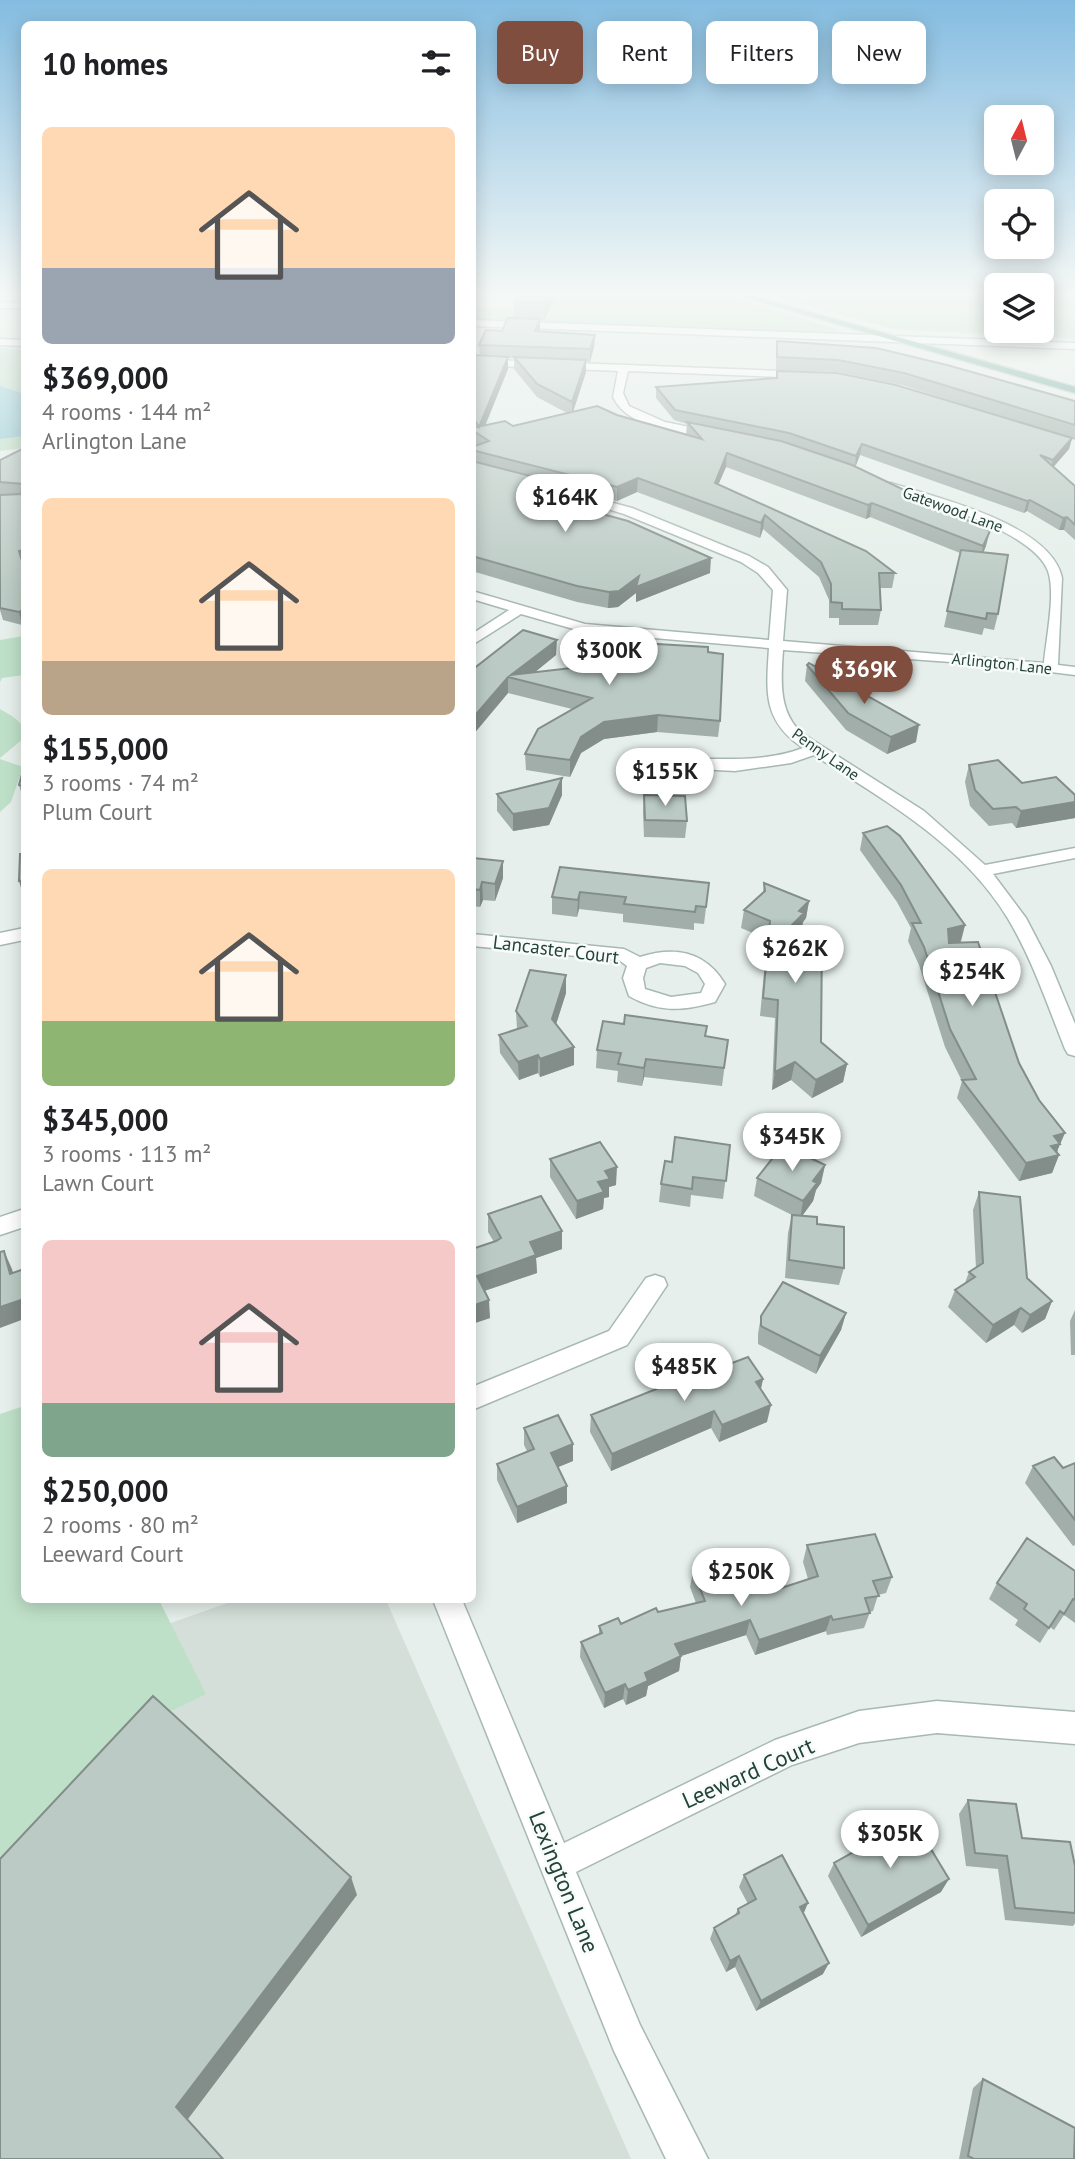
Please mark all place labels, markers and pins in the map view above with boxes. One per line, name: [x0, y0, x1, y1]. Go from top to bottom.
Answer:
pin: $164K: [516, 475, 614, 534]
pin: $300K: [560, 628, 658, 687]
pin: $369K: [815, 646, 913, 706]
pin: $155K: [616, 748, 714, 808]
pin: $262K: [746, 926, 844, 985]
pin: $254K: [923, 948, 1021, 1008]
pin: $345K: [743, 1114, 841, 1173]
pin: $485K: [635, 1344, 733, 1403]
pin: $250K: [692, 1548, 790, 1608]
pin: $305K: [841, 1811, 939, 1870]

